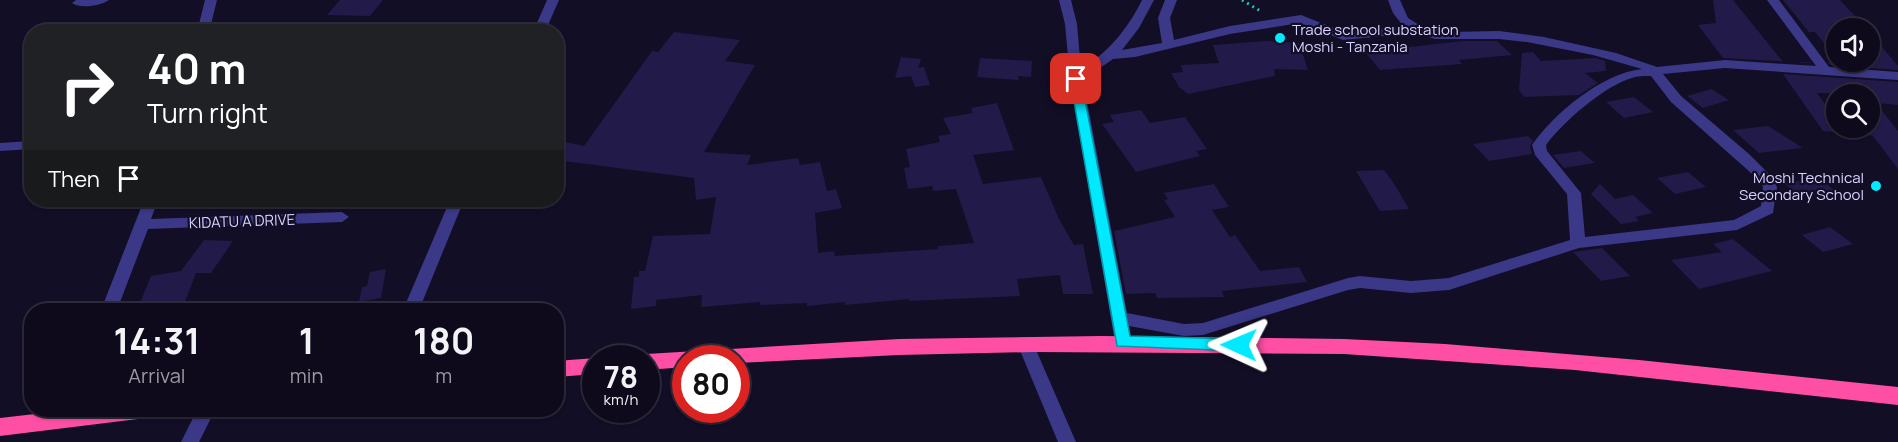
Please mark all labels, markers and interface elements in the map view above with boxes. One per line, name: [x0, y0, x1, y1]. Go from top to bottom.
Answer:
map controls: [1826, 18, 1880, 138]
button: sound: [1826, 18, 1880, 72]
place label: Trade school substation Moshi - Tanzania: [1292, 19, 1459, 57]
marker: Trade school substation Moshi - Tanzania: [1273, 31, 1287, 45]
text: 40 m: [147, 39, 246, 97]
icon: right: [48, 48, 126, 126]
pin: [1050, 53, 1101, 104]
icon: arrive: [1059, 62, 1092, 95]
button: search: [1826, 84, 1880, 138]
text: Turn right: [147, 94, 268, 131]
icon: arrive: [112, 162, 145, 195]
text: Then: [48, 164, 100, 194]
place label: Moshi Technical Secondary School: [1739, 167, 1864, 205]
marker: Moshi Technical Secondary School: [1869, 179, 1883, 193]
street label: KIDATU A DRIVE: [188, 209, 296, 233]
position arrow: [1207, 313, 1271, 377]
text: 14:31: [114, 316, 200, 365]
text: 1: [299, 316, 314, 365]
text: 180: [413, 316, 474, 365]
speed limit sign: 80: [672, 345, 750, 423]
text: 78: [604, 356, 638, 397]
text: Arrival: [128, 362, 185, 389]
text: min: [290, 362, 323, 389]
text: m: [435, 362, 452, 389]
text: km/h: [604, 389, 638, 410]

